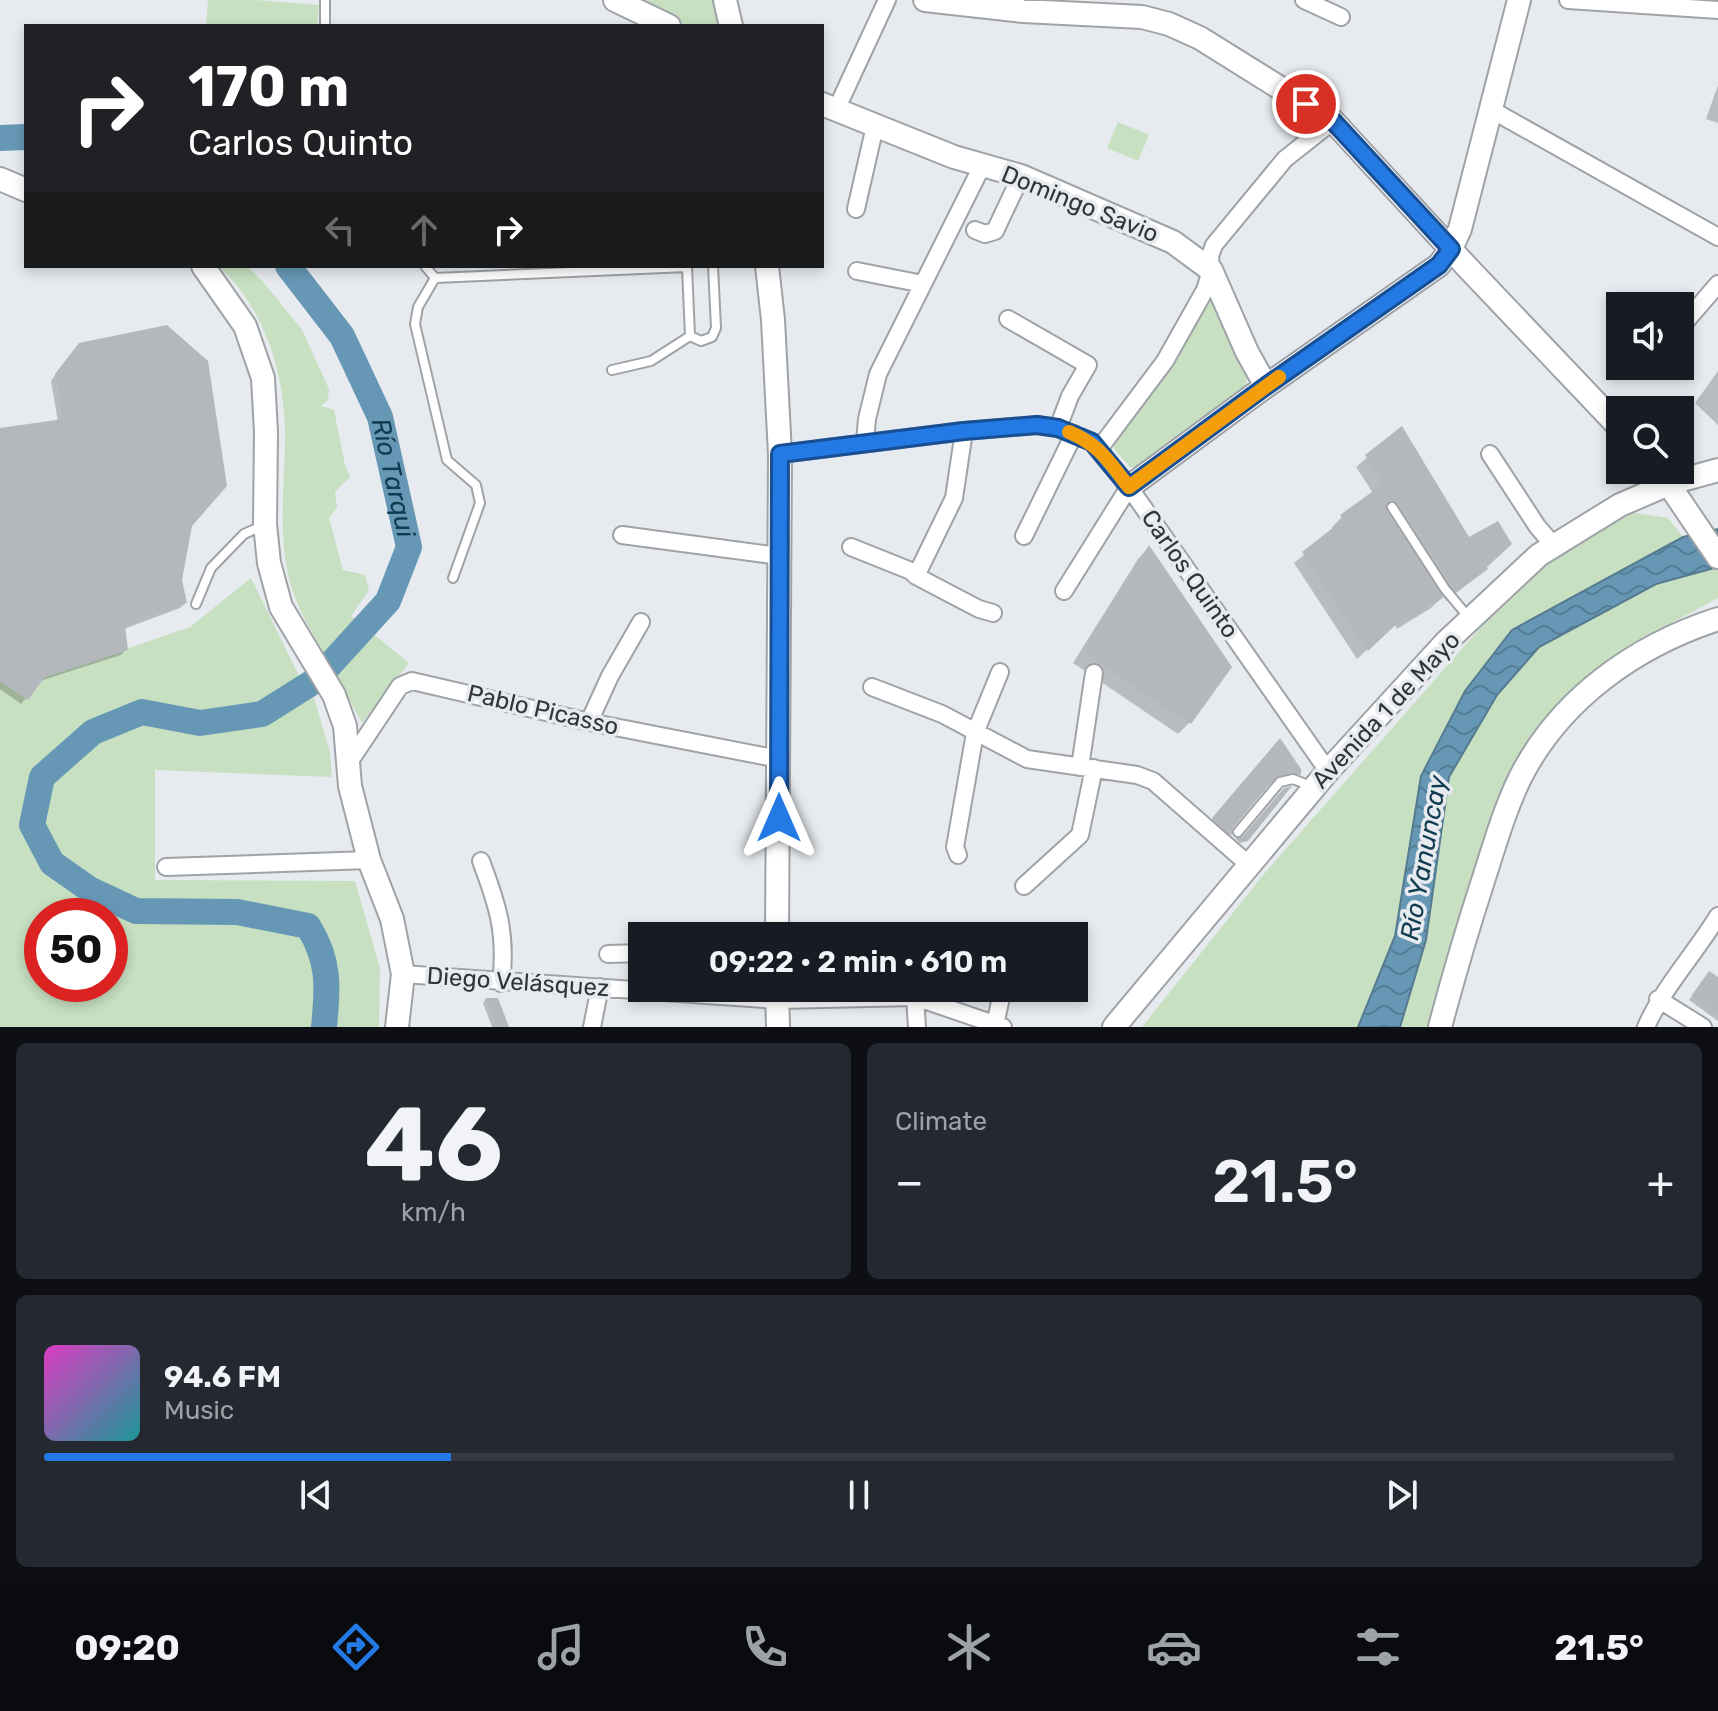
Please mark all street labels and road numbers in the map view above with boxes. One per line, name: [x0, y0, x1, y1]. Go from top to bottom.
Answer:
street label: Domingo Savio: [997, 160, 1163, 248]
street label: Carlos Quinto: [1135, 504, 1245, 644]
street label: Avenida 1 de Mayo: [1306, 626, 1466, 794]
street label: Pablo Picasso: [465, 679, 621, 741]
street label: Diego Velásquez: [426, 962, 610, 1002]

